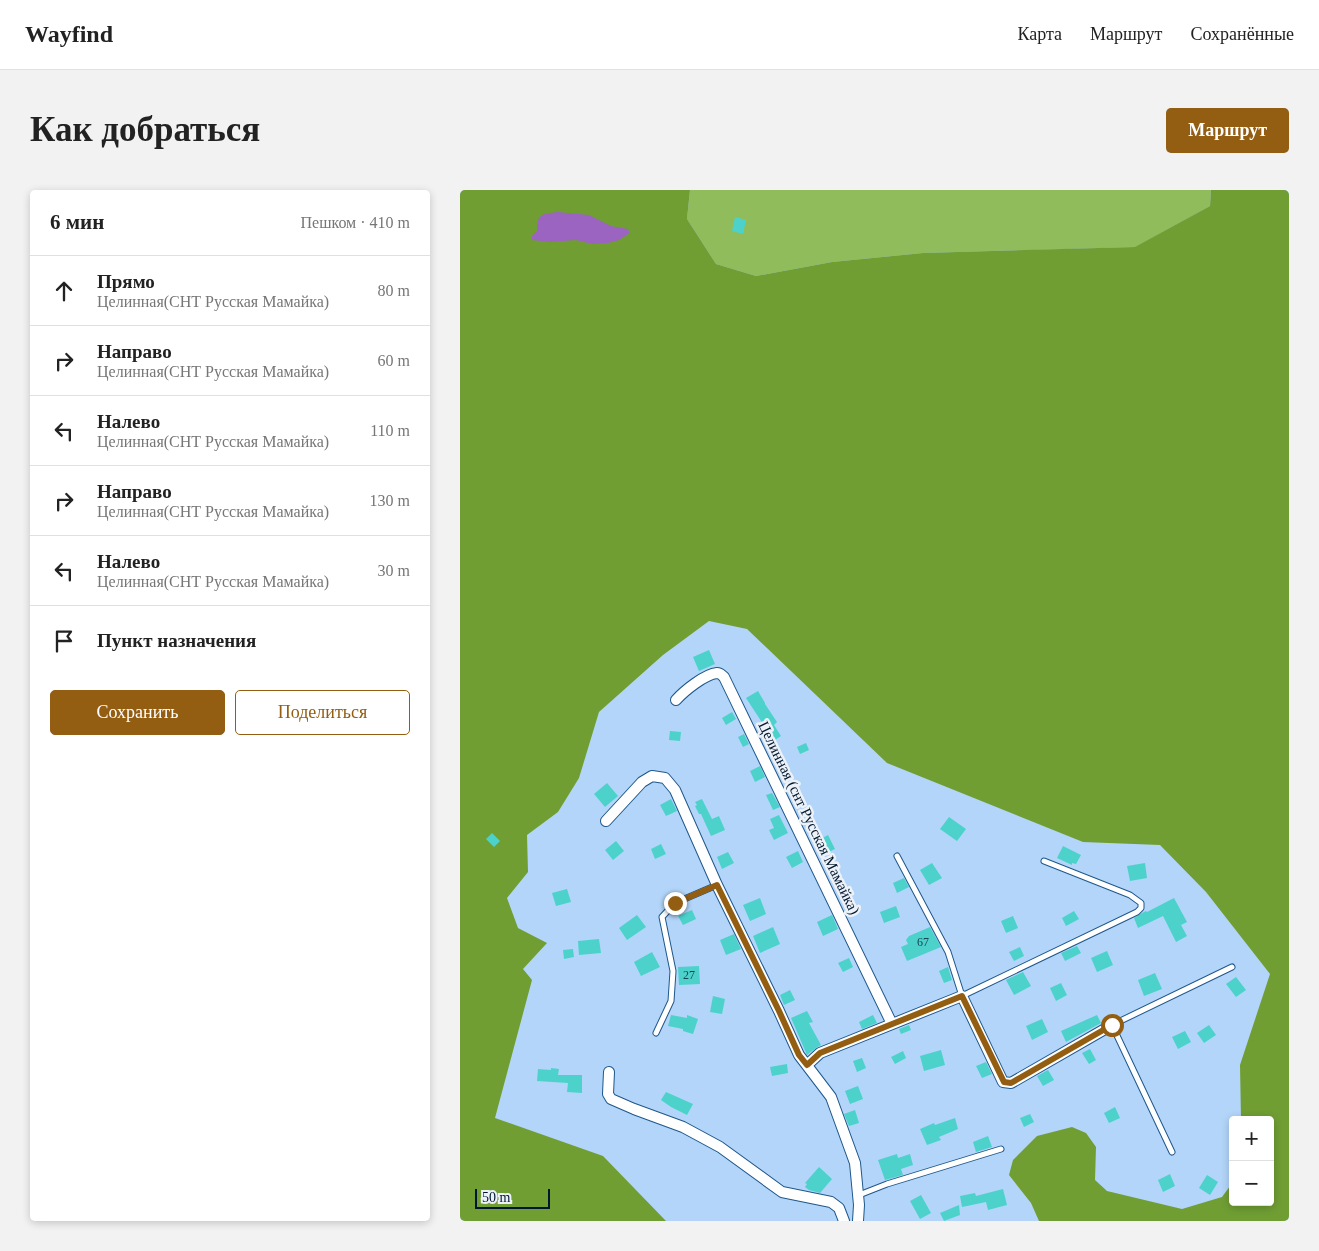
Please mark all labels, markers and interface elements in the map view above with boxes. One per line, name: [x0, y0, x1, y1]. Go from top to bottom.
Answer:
text: Wayfind: [25, 21, 113, 47]
text: Карта: [1017, 24, 1062, 44]
text: Маршрут: [1090, 24, 1162, 44]
text: Сохранённые: [1190, 24, 1294, 44]
button: Маршрут: [1166, 108, 1289, 153]
text: Как добраться: [30, 110, 260, 149]
text: 6 мин: [50, 210, 104, 234]
text: Пешком · 410 m: [300, 214, 410, 231]
text: Прямо: [97, 271, 155, 292]
icon: ahead: [50, 277, 78, 305]
text: 80 m: [378, 282, 410, 299]
text: Целинная(СНТ Русская Мамайка): [97, 293, 329, 310]
text: Направо: [97, 341, 172, 362]
icon: right: [50, 347, 78, 375]
text: 60 m: [378, 352, 410, 369]
text: Целинная(СНТ Русская Мамайка): [97, 363, 329, 380]
text: Налево: [97, 411, 160, 432]
icon: left: [50, 417, 78, 445]
text: 110 m: [370, 422, 410, 439]
text: Целинная(СНТ Русская Мамайка): [97, 433, 329, 450]
text: Направо: [97, 481, 172, 502]
icon: right: [50, 487, 78, 515]
text: 130 m: [370, 492, 410, 509]
text: Целинная(СНТ Русская Мамайка): [97, 503, 329, 520]
text: Налево: [97, 551, 160, 572]
icon: left: [50, 557, 78, 585]
text: 30 m: [378, 562, 410, 579]
text: Целинная(СНТ Русская Мамайка): [97, 573, 329, 590]
icon: arrive: [50, 627, 78, 655]
text: Пункт назначения: [97, 630, 256, 651]
button: Сохранить: [50, 690, 225, 735]
button: Поделиться: [235, 690, 410, 735]
street label: Целинная (снт Русская Мамайка): [754, 719, 863, 918]
route end: [664, 892, 687, 915]
house number: 67: [917, 935, 929, 949]
house number: 27: [683, 968, 695, 982]
route start: [1101, 1014, 1124, 1037]
map controls: [1229, 1116, 1274, 1206]
button: +: [1229, 1116, 1274, 1161]
button: −: [1229, 1161, 1274, 1206]
scale bar: [475, 1186, 550, 1209]
text: 50 m: [482, 1190, 510, 1205]

